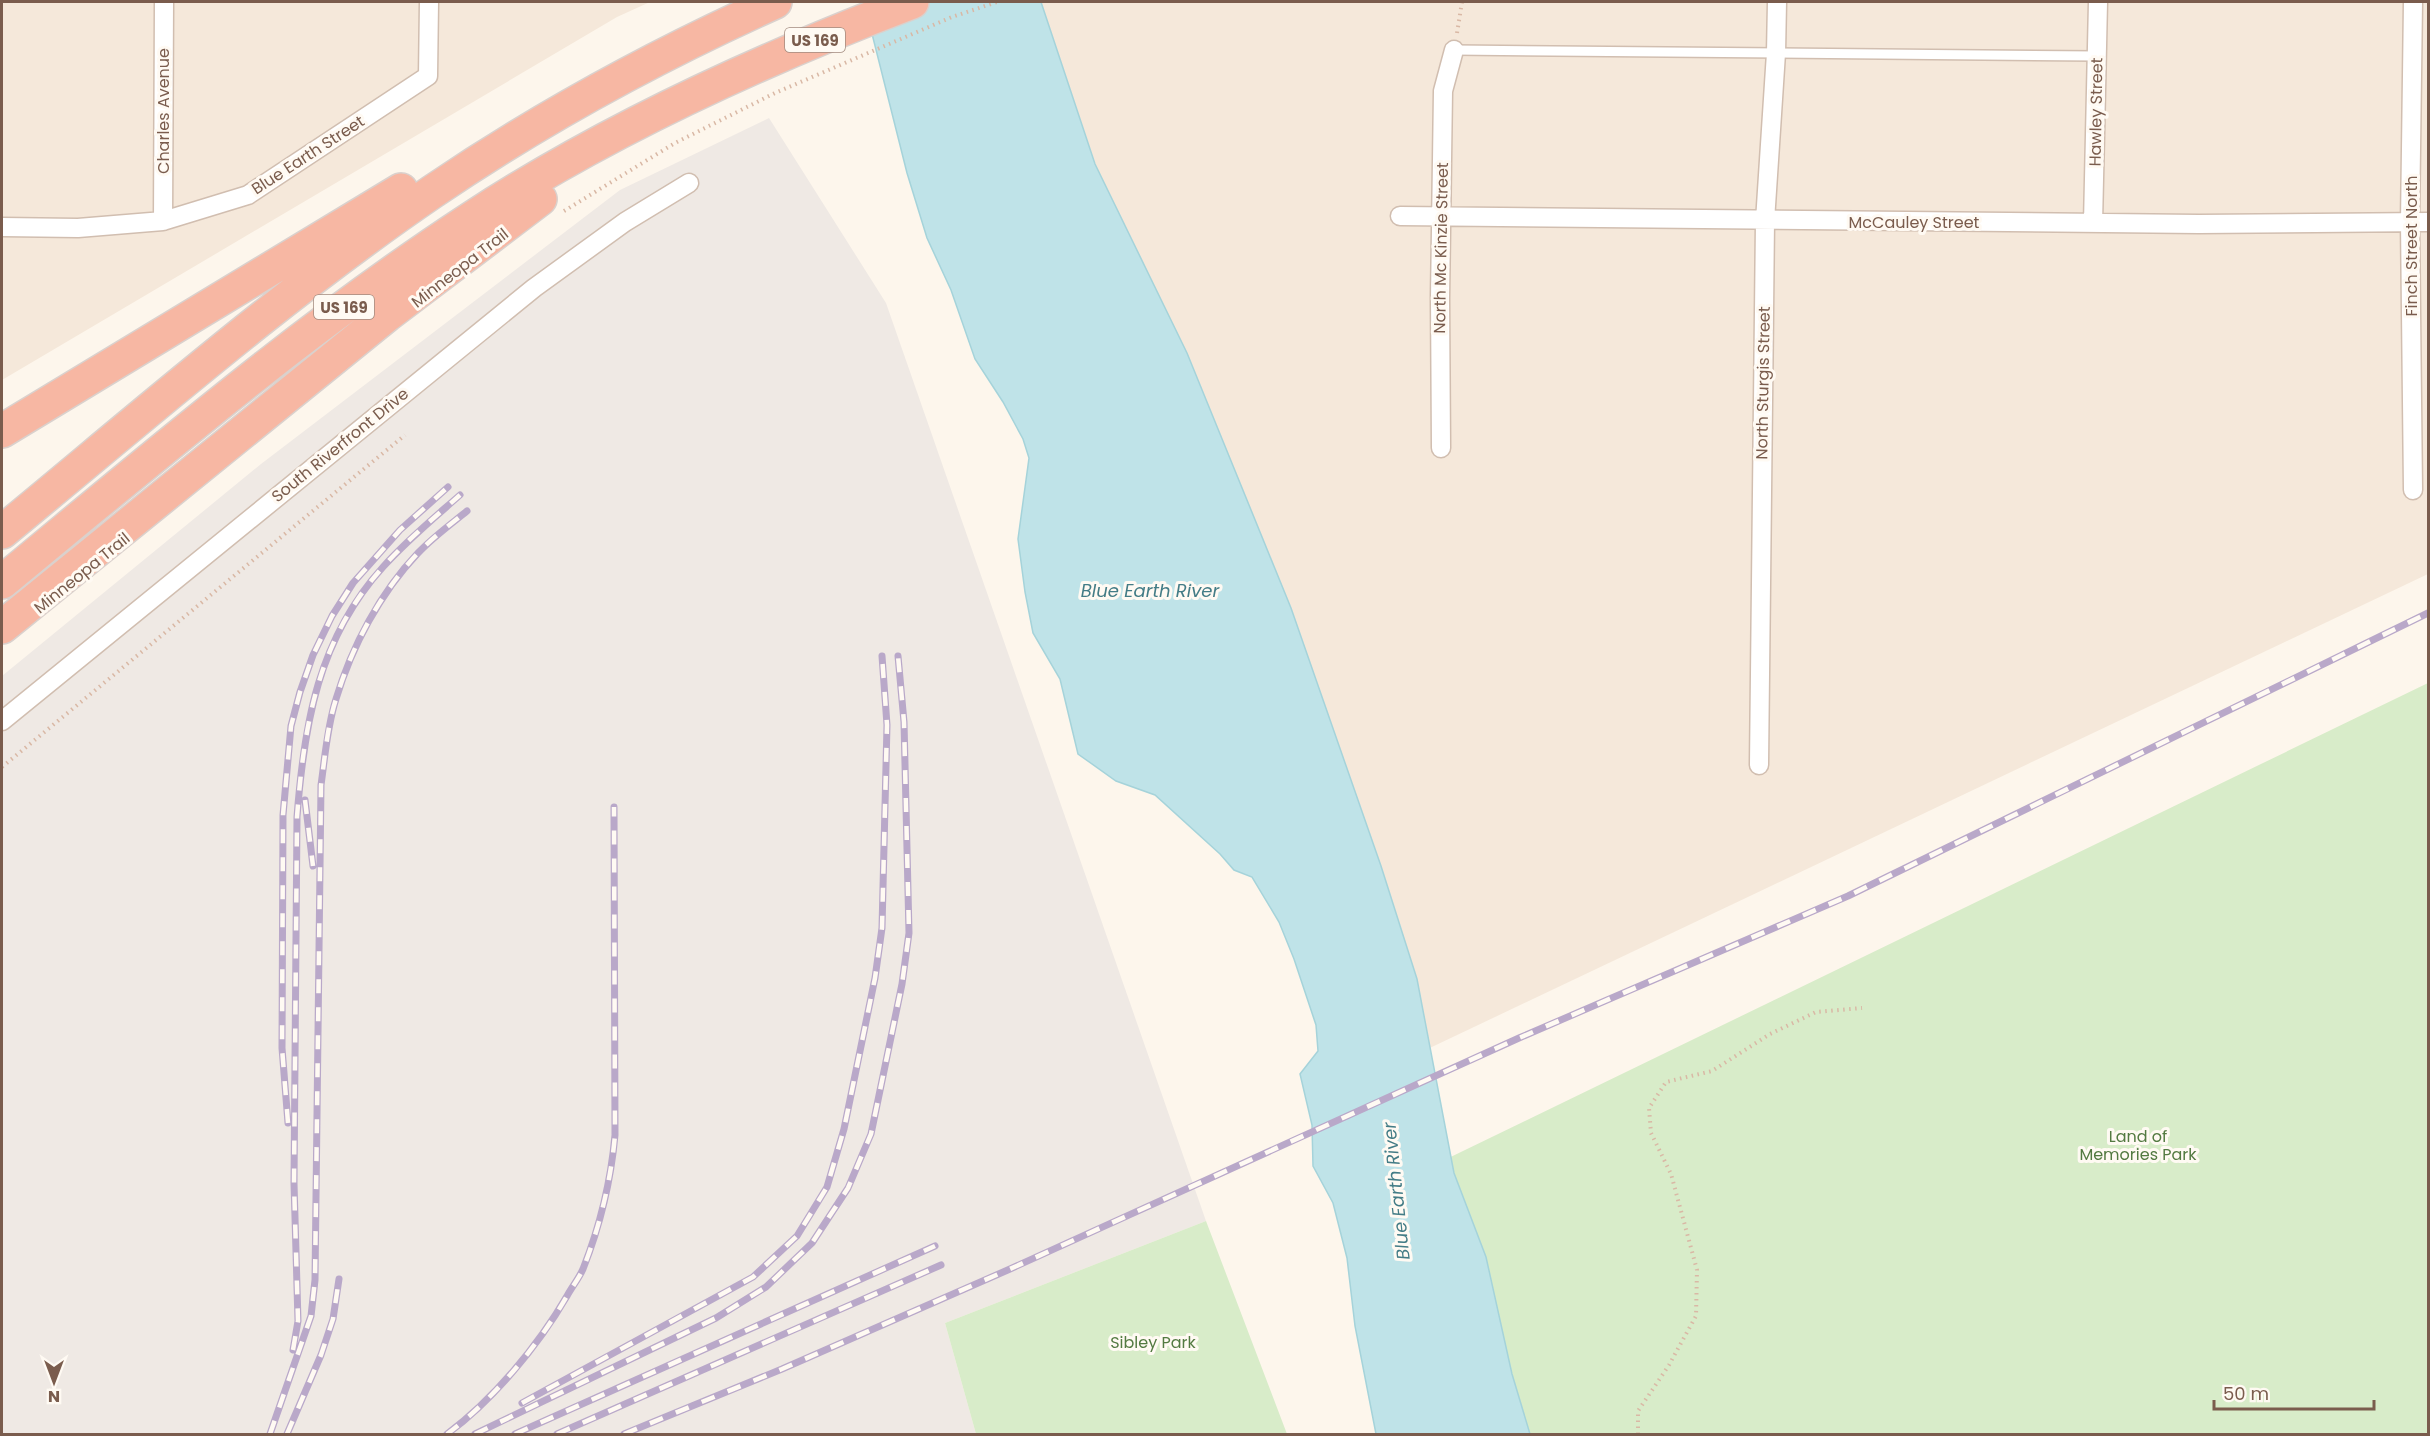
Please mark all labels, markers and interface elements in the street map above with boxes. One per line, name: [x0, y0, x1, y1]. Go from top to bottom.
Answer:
road number: US 169: [785, 28, 845, 52]
street label: Charles Avenue: [152, 48, 175, 174]
street label: Hawley Street: [2084, 57, 2108, 167]
street label: Blue Earth Street: [247, 110, 369, 200]
street label: North Mc Kinzie Street: [1428, 162, 1454, 334]
street label: Finch Street North: [2400, 175, 2423, 317]
street label: McCauley Street: [1849, 211, 1980, 234]
street label: Minneopa Trail: [407, 223, 513, 313]
road number: US 169: [314, 295, 374, 319]
street label: North Sturgis Street: [1750, 306, 1776, 460]
street label: South Riverfront Drive: [266, 382, 414, 508]
street label: Minneopa Trail: [29, 527, 135, 619]
water label: Blue Earth River: [1081, 578, 1220, 603]
water label: Blue Earth River: [1376, 1120, 1416, 1261]
park label: Land of Memories Park: [2079, 1125, 2197, 1166]
park label: Sibley Park: [1110, 1331, 1197, 1354]
north arrow: [24, 1352, 84, 1412]
scale bar: [2214, 1373, 2374, 1411]
text: 50 m: [2223, 1381, 2269, 1406]
text: N: [48, 1385, 60, 1408]

